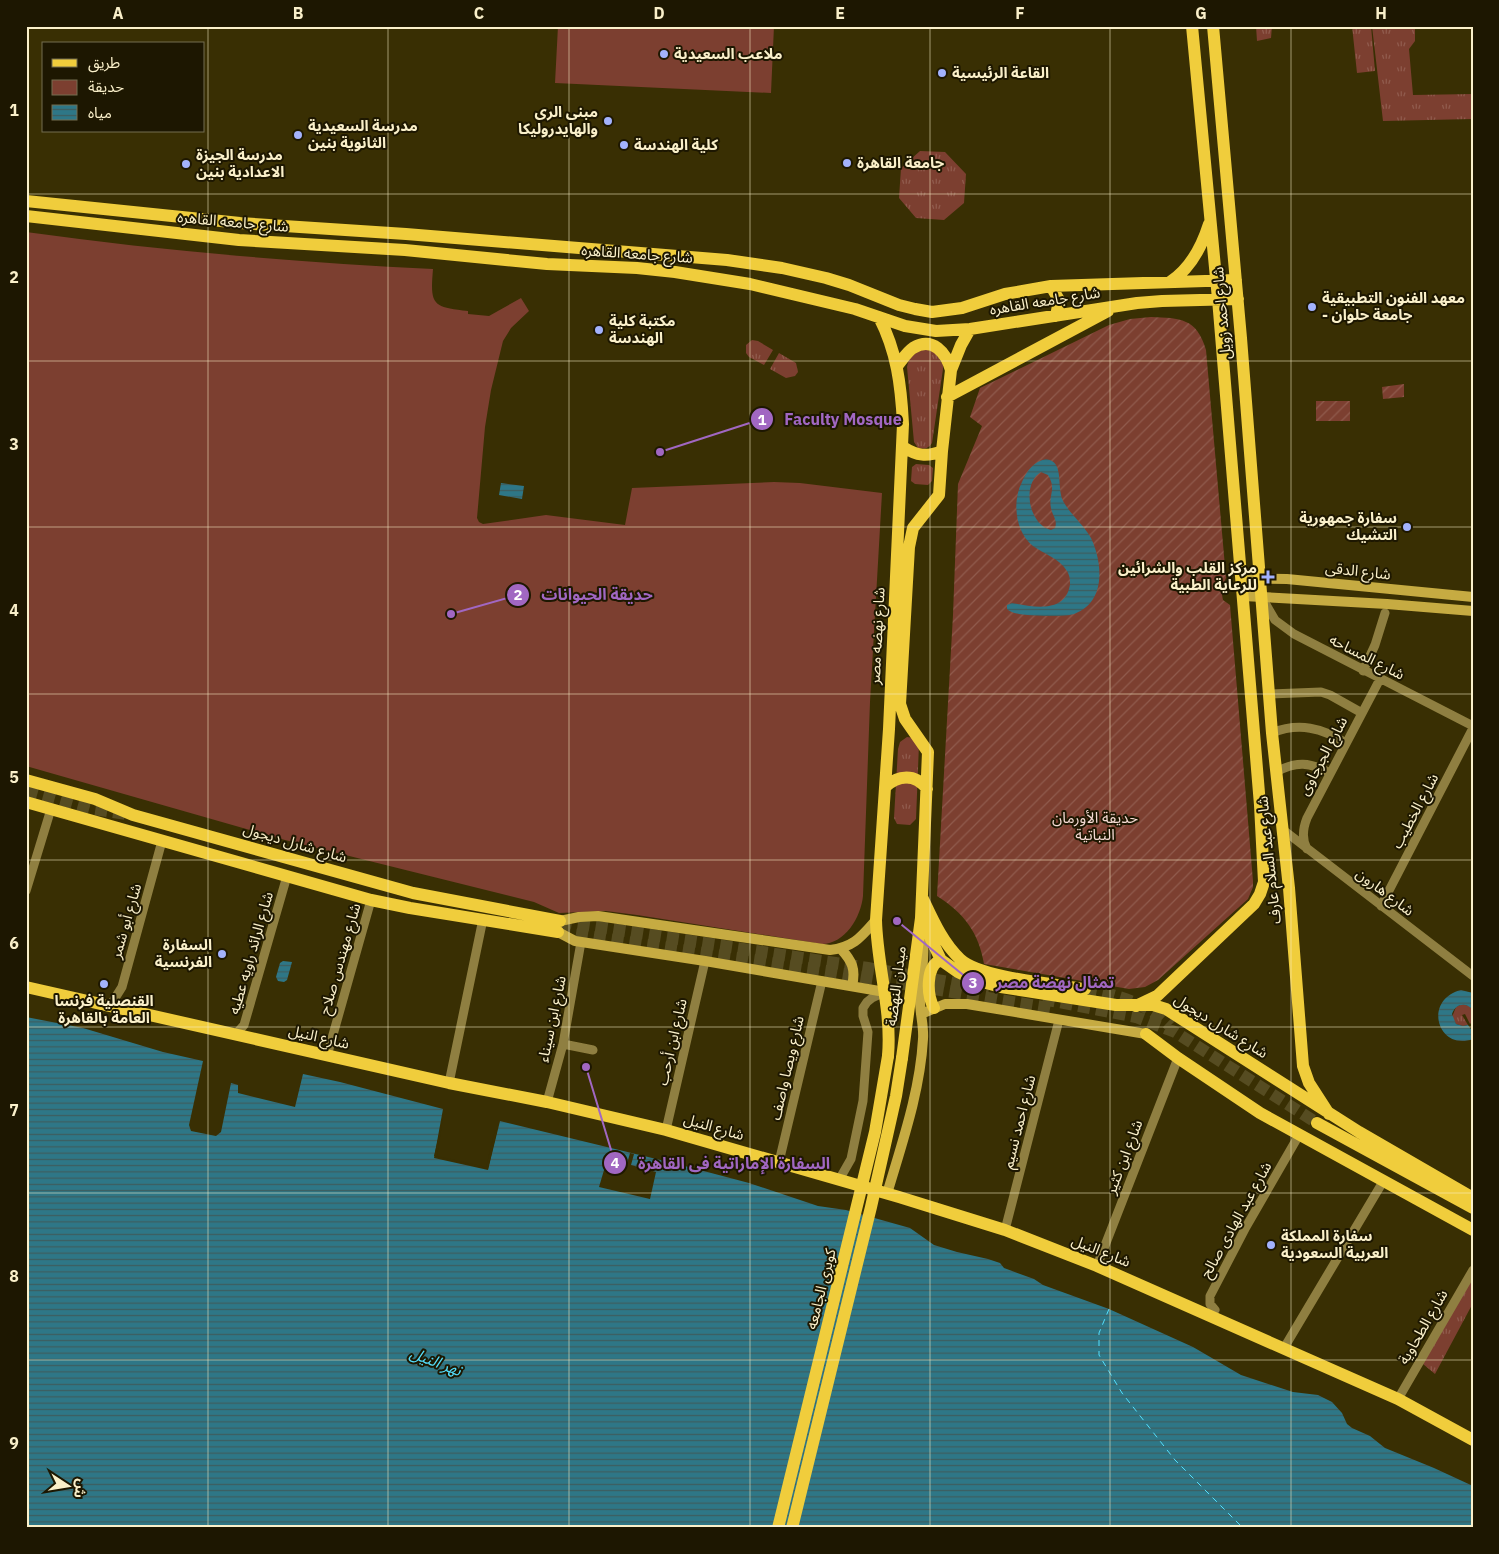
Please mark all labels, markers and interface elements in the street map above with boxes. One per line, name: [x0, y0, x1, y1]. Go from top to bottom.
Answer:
text: A: [113, 3, 124, 23]
text: B: [293, 3, 304, 23]
text: C: [474, 3, 484, 23]
text: D: [653, 3, 665, 23]
text: E: [835, 3, 845, 23]
text: F: [1015, 3, 1025, 23]
text: G: [1195, 3, 1207, 23]
text: H: [1375, 3, 1387, 23]
legend: [42, 42, 205, 132]
place label: ملاعب السعيدية: [674, 44, 783, 63]
marker: ملاعب السعيدية: [658, 48, 670, 60]
text: طريق: [88, 53, 120, 73]
place label: القاعة الرئيسية: [952, 63, 1049, 82]
marker: القاعة الرئيسية: [936, 67, 948, 79]
text: حديقة: [88, 77, 124, 96]
text: 1: [9, 100, 19, 120]
place label: مبنى الرى والهايدروليكا: [518, 102, 598, 138]
text: مياه: [88, 103, 112, 122]
marker: مبنى الرى والهايدروليكا: [602, 115, 614, 127]
place label: مدرسة السعيدية الثانوية بنين: [308, 116, 418, 152]
marker: مدرسة السعيدية الثانوية بنين: [292, 129, 304, 141]
place label: كلية الهندسة: [634, 135, 718, 154]
marker: كلية الهندسة: [618, 139, 630, 151]
place label: مدرسة الجيزة الاعدادية بنين: [196, 145, 284, 181]
place label: جامعة القاهرة: [857, 153, 945, 172]
marker: جامعة القاهرة: [841, 157, 853, 169]
marker: مدرسة الجيزة الاعدادية بنين: [180, 158, 192, 170]
street label: شارع جامعه القاهره: [176, 207, 290, 239]
street label: شارع جامعه القاهره: [580, 240, 694, 270]
street label: شارع احمد زويل: [1208, 265, 1238, 360]
text: 2: [9, 267, 19, 287]
street label: شارع جامعه القاهره: [988, 282, 1102, 322]
place label: معهد الفنون التطبيقية - جامعة حلوان: [1322, 288, 1465, 324]
marker: معهد الفنون التطبيقية - جامعة حلوان: [1306, 301, 1318, 313]
place label: مكتبة كلية الهندسة: [609, 311, 676, 347]
marker: مكتبة كلية الهندسة: [593, 324, 605, 336]
callout: Faculty Mosque: [750, 404, 912, 435]
text: Faculty Mosque: [784, 409, 902, 429]
text: 1: [757, 410, 767, 429]
text: 3: [9, 434, 19, 454]
place label: سفارة جمهورية التشيك: [1299, 508, 1397, 544]
marker: سفارة جمهورية التشيك: [1401, 521, 1413, 533]
place label: مركز القلب والشرائين للرعاية الطبية: [1118, 558, 1257, 594]
street label: شارع الدقى: [1324, 558, 1392, 586]
marker: مركز القلب والشرائين للرعاية الطبية: [1261, 570, 1275, 584]
callout: حديقة الحيوانات: [506, 579, 662, 610]
text: حديقة الحيوانات: [541, 584, 653, 604]
text: 2: [513, 585, 523, 604]
street label: شارع نهضه مصر: [864, 587, 892, 686]
text: 4: [9, 600, 19, 620]
street label: شارع المساحه: [1325, 629, 1408, 686]
street label: شارع الجرجاوى: [1294, 713, 1354, 800]
text: 5: [9, 767, 19, 787]
street label: شارع الخطيب: [1387, 770, 1445, 853]
street label: شارع عبد السلام عارف: [1252, 795, 1288, 925]
park label: حديقة الأورمان النباتية: [1052, 808, 1138, 844]
street label: شارع شارل ديجول: [240, 819, 349, 869]
street label: شارع هارون: [1351, 863, 1418, 922]
street label: شارع أبو شمر: [105, 881, 148, 962]
street label: شارع الرائد راويه عطيه: [224, 889, 280, 1017]
street label: شارع مهندس صلاح: [315, 901, 367, 1018]
text: 6: [9, 933, 19, 953]
place label: السفارة الفرنسية: [155, 935, 212, 971]
street label: ميدان النهضة: [881, 945, 910, 1027]
marker: السفارة الفرنسية: [216, 948, 228, 960]
callout: تمثال نهضة مصر: [960, 967, 1124, 998]
text: تمثال نهضة مصر: [995, 972, 1115, 992]
text: 3: [968, 973, 978, 992]
street label: شارع ابن سيناء: [533, 974, 573, 1064]
marker: القنصلية فرنسا العامة بالقاهرة: [98, 978, 110, 990]
street label: شارع شارل ديجول: [1169, 989, 1272, 1065]
place label: القنصلية فرنسا العامة بالقاهرة: [54, 991, 154, 1027]
street label: شارع ابن أرحب: [652, 996, 694, 1088]
street label: شارع ويصا واصف: [765, 1014, 811, 1123]
street label: شارع النيل: [286, 1020, 352, 1056]
street label: شارع احمد نسيم: [998, 1073, 1042, 1172]
text: 7: [9, 1100, 19, 1120]
street label: شارع النيل: [681, 1109, 747, 1147]
street label: شارع ابن كثير: [1100, 1117, 1149, 1199]
callout: السفارة الإماراتية فى القاهرة: [602, 1148, 840, 1179]
text: 4: [610, 1153, 620, 1172]
text: السفارة الإماراتية فى القاهرة: [638, 1153, 830, 1175]
street label: شارع عبد الهادى صالح: [1196, 1158, 1278, 1283]
place label: سفارة المملكة العربية السعودية: [1281, 1226, 1388, 1262]
street label: شارع النيل: [1068, 1230, 1134, 1274]
marker: سفارة المملكة العربية السعودية: [1265, 1239, 1277, 1251]
street label: كوبرى الجامعه: [801, 1246, 840, 1331]
text: 8: [9, 1266, 19, 1286]
street label: شارع الطحاوية: [1394, 1286, 1454, 1369]
water label: نهر النيل: [407, 1342, 466, 1381]
text: 9: [9, 1433, 19, 1453]
north arrow: [42, 1462, 92, 1512]
text: ش: [70, 1477, 92, 1500]

